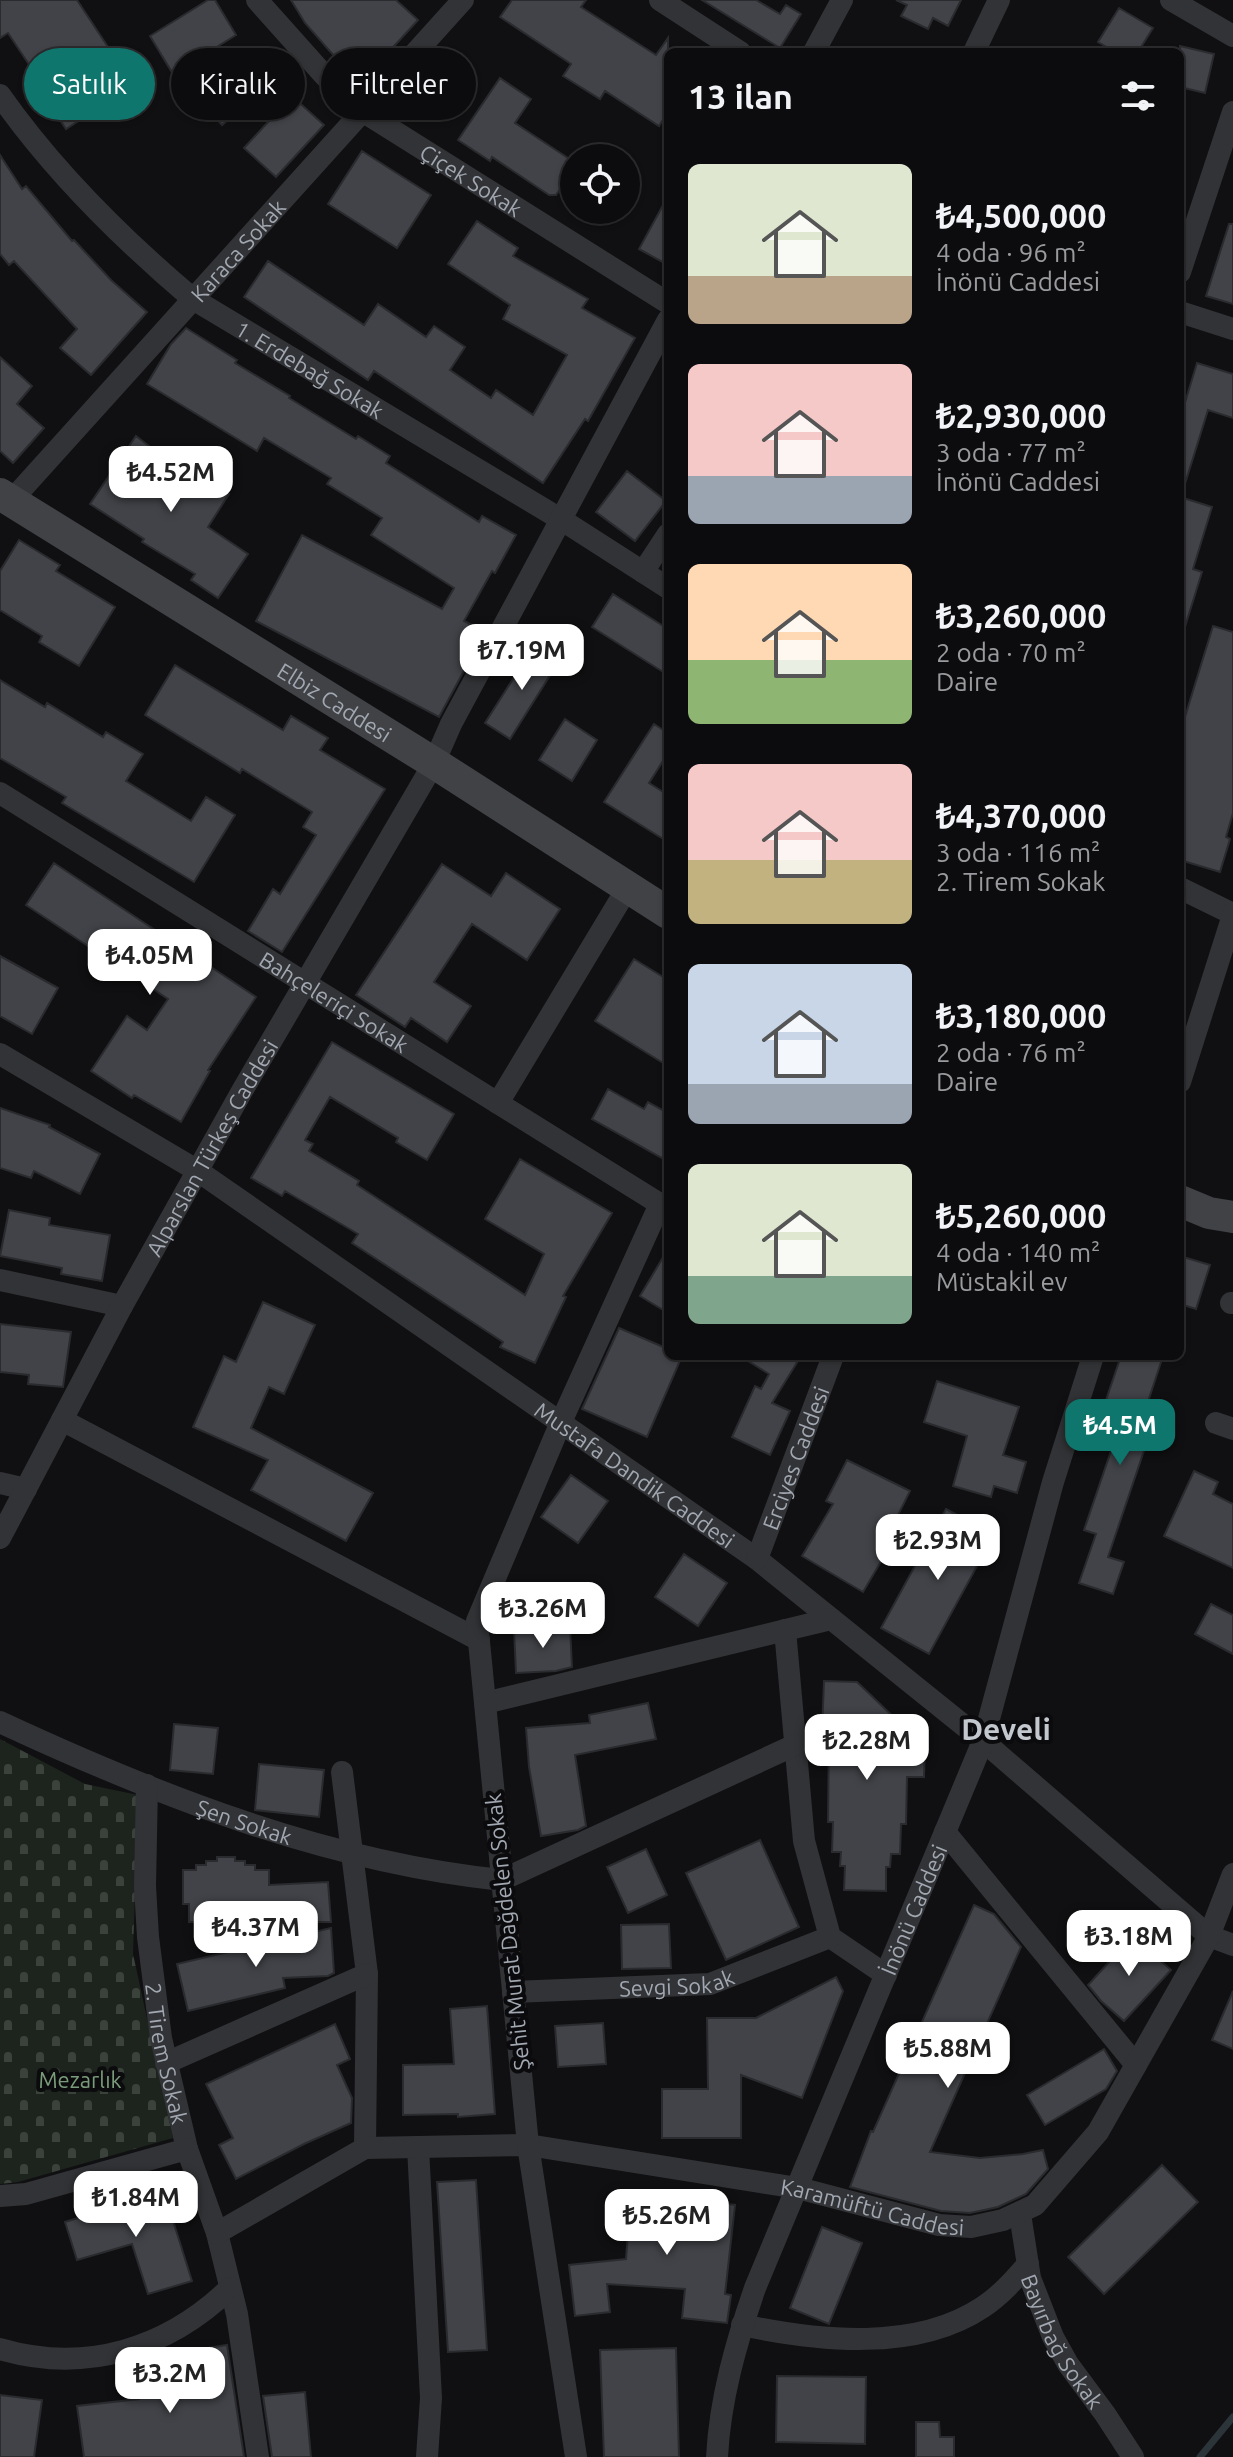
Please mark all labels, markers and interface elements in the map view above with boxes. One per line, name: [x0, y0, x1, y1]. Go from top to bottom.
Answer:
chip: Satılık: [24, 48, 155, 120]
chip: Kiralık: [171, 48, 305, 120]
chip: Filtreler: [321, 48, 476, 120]
icon: filters: [1116, 74, 1160, 118]
text: 13 ilan: [688, 77, 793, 115]
street label: Çiçek Sokak: [416, 138, 527, 221]
map controls: [560, 144, 640, 224]
button: locate: [560, 144, 640, 224]
street label: Karaca Sokak: [185, 194, 290, 306]
icon: home: [752, 196, 848, 292]
text: ₺4,500,000: [936, 196, 1106, 234]
text: 4 oda · 96 m²: [936, 238, 1086, 267]
text: İnönü Caddesi: [936, 267, 1100, 296]
street label: 1. Erdebağ Sokak: [231, 315, 389, 423]
icon: home: [752, 396, 848, 492]
text: ₺2,930,000: [936, 396, 1106, 434]
text: 3 oda · 77 m²: [936, 438, 1086, 467]
pin: ₺4.52M: [106, 446, 236, 514]
text: ₺4.52M: [127, 457, 215, 486]
text: İnönü Caddesi: [936, 467, 1100, 496]
icon: home: [752, 596, 848, 692]
text: ₺3,260,000: [936, 596, 1106, 634]
pin: ₺7.19M: [457, 624, 587, 692]
text: ₺7.19M: [478, 635, 566, 664]
text: 2 oda · 70 m²: [936, 638, 1086, 667]
street label: Elbiz Caddesi: [273, 657, 396, 746]
text: Daire: [936, 667, 998, 696]
icon: home: [752, 796, 848, 892]
text: ₺4,370,000: [936, 796, 1106, 834]
text: 3 oda · 116 m²: [936, 838, 1100, 867]
text: 2. Tirem Sokak: [936, 867, 1105, 896]
pin: ₺4.05M: [85, 929, 215, 997]
text: ₺4.05M: [106, 940, 194, 969]
street label: Bahçeleriçi Sokak: [256, 946, 413, 1057]
icon: home: [752, 996, 848, 1092]
text: ₺3,180,000: [936, 996, 1106, 1034]
street label: Alparslan Türkeş Caddesi: [140, 1035, 282, 1260]
text: 2 oda · 76 m²: [936, 1038, 1086, 1067]
text: Daire: [936, 1067, 998, 1096]
icon: home: [752, 1196, 848, 1292]
text: ₺5,260,000: [936, 1196, 1106, 1234]
text: 4 oda · 140 m²: [936, 1238, 1100, 1267]
text: Müstakil ev: [936, 1267, 1068, 1296]
street label: Erciyes Caddesi: [757, 1383, 833, 1533]
street label: Mustafa Dandik Caddesi: [530, 1396, 740, 1552]
pin: ₺4.5M: [1064, 1399, 1176, 1467]
text: ₺4.5M: [1083, 1410, 1157, 1439]
pin: ₺2.93M: [873, 1514, 1003, 1582]
text: ₺2.93M: [894, 1525, 982, 1554]
pin: ₺3.26M: [478, 1582, 608, 1650]
text: ₺3.26M: [499, 1593, 587, 1622]
district label: Develi: [961, 1712, 1051, 1746]
pin: ₺2.28M: [802, 1714, 932, 1782]
text: ₺2.28M: [823, 1725, 911, 1754]
street label: Şehit Murat Dağdelen Sokak: [480, 1792, 534, 2072]
street label: Şen Sokak: [193, 1794, 295, 1849]
street label: İnönü Caddesi: [875, 1840, 951, 1978]
pin: ₺4.37M: [191, 1901, 321, 1969]
pin: ₺3.18M: [1064, 1910, 1194, 1978]
text: ₺4.37M: [212, 1912, 300, 1941]
text: ₺3.18M: [1085, 1921, 1173, 1950]
street label: Sevgi Sokak: [619, 1963, 737, 2000]
street label: 2. Tirem Sokak: [141, 1981, 193, 2126]
pin: ₺5.88M: [883, 2022, 1013, 2090]
text: ₺5.88M: [904, 2033, 992, 2062]
park label: Mezarlık: [38, 2067, 122, 2092]
pin: ₺1.84M: [71, 2171, 201, 2239]
street label: Karamüftü Caddesi: [779, 2173, 965, 2239]
text: ₺1.84M: [92, 2182, 180, 2211]
pin: ₺5.26M: [602, 2189, 732, 2257]
text: ₺5.26M: [623, 2200, 711, 2229]
street label: Bayırbağ Sokak: [1017, 2270, 1109, 2413]
pin: ₺3.2M: [114, 2347, 226, 2415]
text: ₺3.2M: [133, 2358, 207, 2387]

